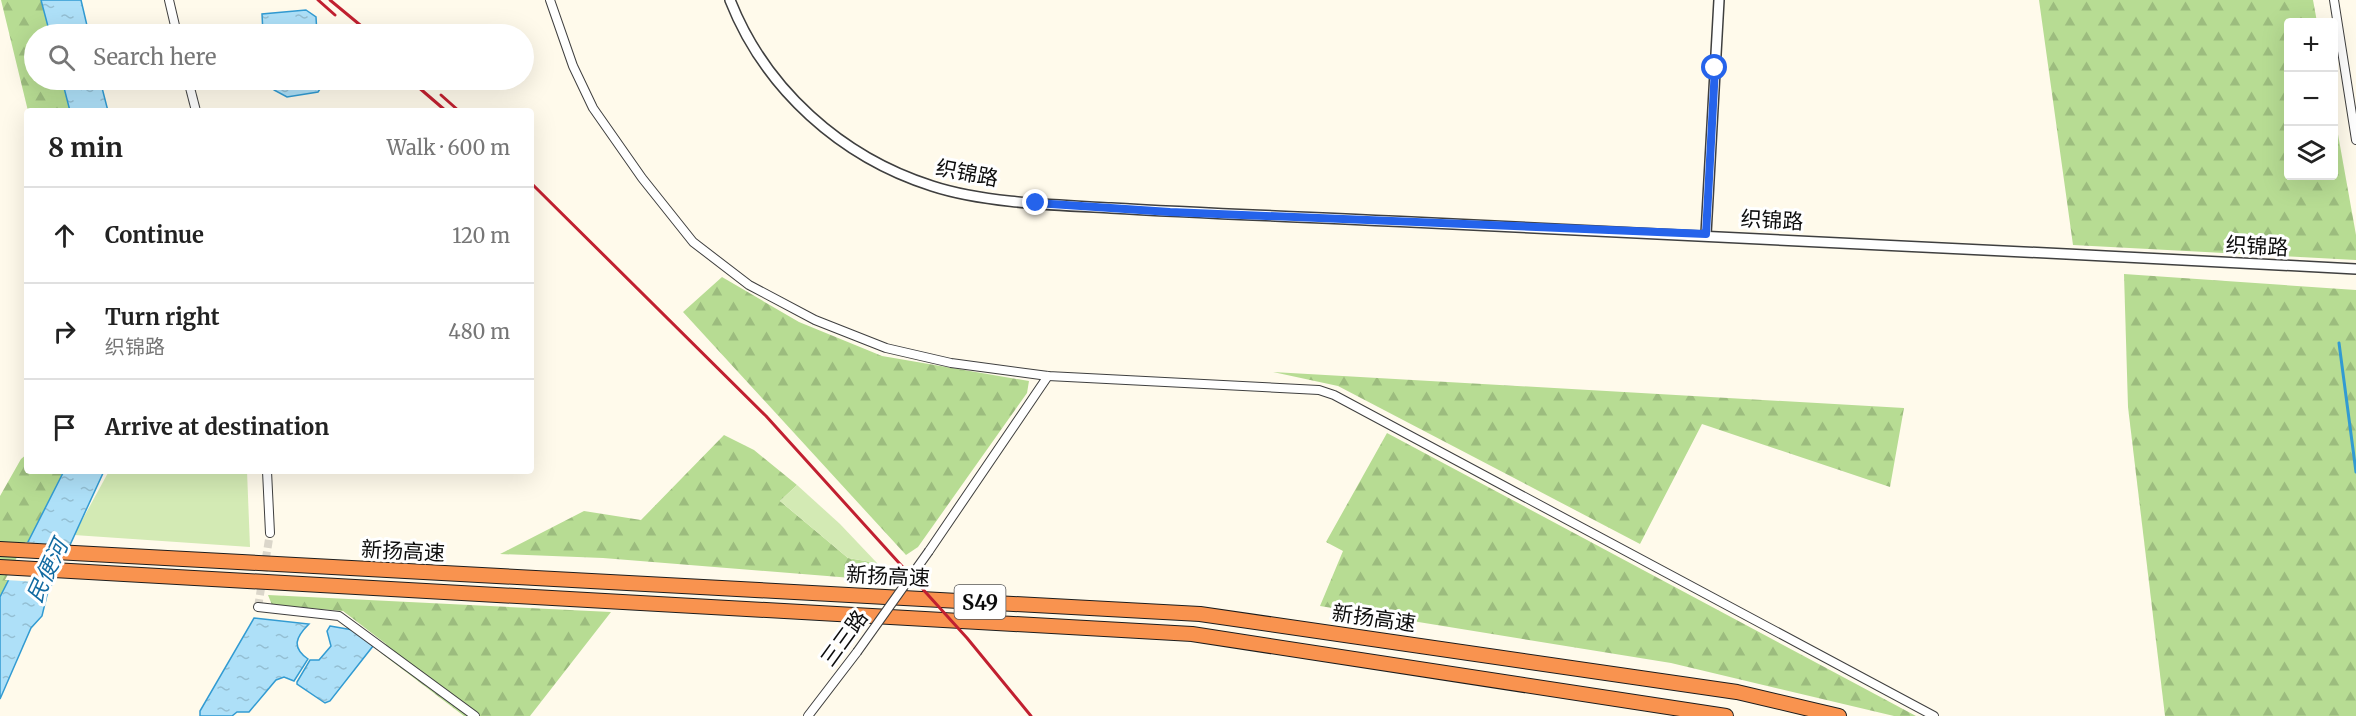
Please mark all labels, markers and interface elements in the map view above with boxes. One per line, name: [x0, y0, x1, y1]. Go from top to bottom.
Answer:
map controls: [2284, 18, 2338, 180]
button: +: [2284, 18, 2338, 72]
search box: [24, 24, 534, 90]
icon: search: [45, 41, 78, 74]
text: Search here: [93, 43, 216, 71]
route start: [1701, 54, 1727, 80]
button: −: [2284, 72, 2338, 126]
button: layers: [2284, 126, 2338, 180]
text: 8 min: [48, 131, 123, 164]
text: Walk · 600 m: [387, 135, 510, 160]
street label: 织锦路: [934, 154, 1000, 192]
route end: [1022, 189, 1048, 215]
street label: 织锦路: [1740, 205, 1804, 235]
icon: ahead: [48, 219, 81, 252]
text: Continue: [105, 221, 204, 249]
text: 120 m: [452, 223, 510, 248]
street label: 织锦路: [2225, 231, 2289, 261]
text: Turn right: [105, 303, 219, 331]
icon: right: [48, 315, 81, 348]
text: 480 m: [448, 319, 510, 344]
text: 织锦路: [105, 334, 165, 359]
icon: arrive: [48, 411, 81, 444]
text: Arrive at destination: [105, 413, 329, 441]
water label: 民便河: [20, 532, 75, 607]
street label: 新扬高速: [360, 535, 446, 567]
street label: 新扬高速: [845, 560, 931, 592]
road number: S49: [954, 585, 1006, 619]
street label: 新扬高速: [1331, 599, 1417, 637]
street label: 三三路: [815, 605, 873, 671]

